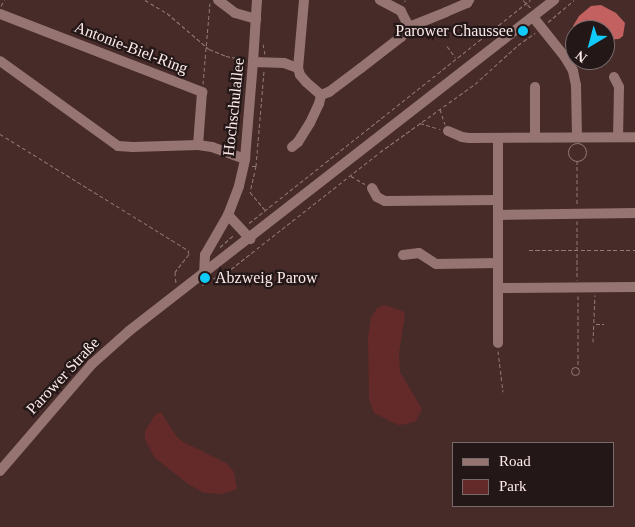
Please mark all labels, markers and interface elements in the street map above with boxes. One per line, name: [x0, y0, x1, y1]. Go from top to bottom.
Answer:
street label: Antonie-Biel-Ring: [72, 18, 190, 78]
north arrow: [565, 20, 615, 70]
place label: Parower Chaussee: [395, 21, 513, 41]
marker: Parower Chaussee: [517, 25, 529, 37]
text: N: [573, 48, 590, 66]
street label: Hochschulallee: [219, 57, 249, 157]
place label: Abzweig Parow: [215, 268, 318, 288]
marker: Abzweig Parow: [199, 272, 211, 284]
street label: Parower Straße: [22, 334, 104, 418]
legend: [452, 442, 615, 507]
text: Road: [499, 453, 531, 469]
text: Park: [499, 478, 527, 494]

